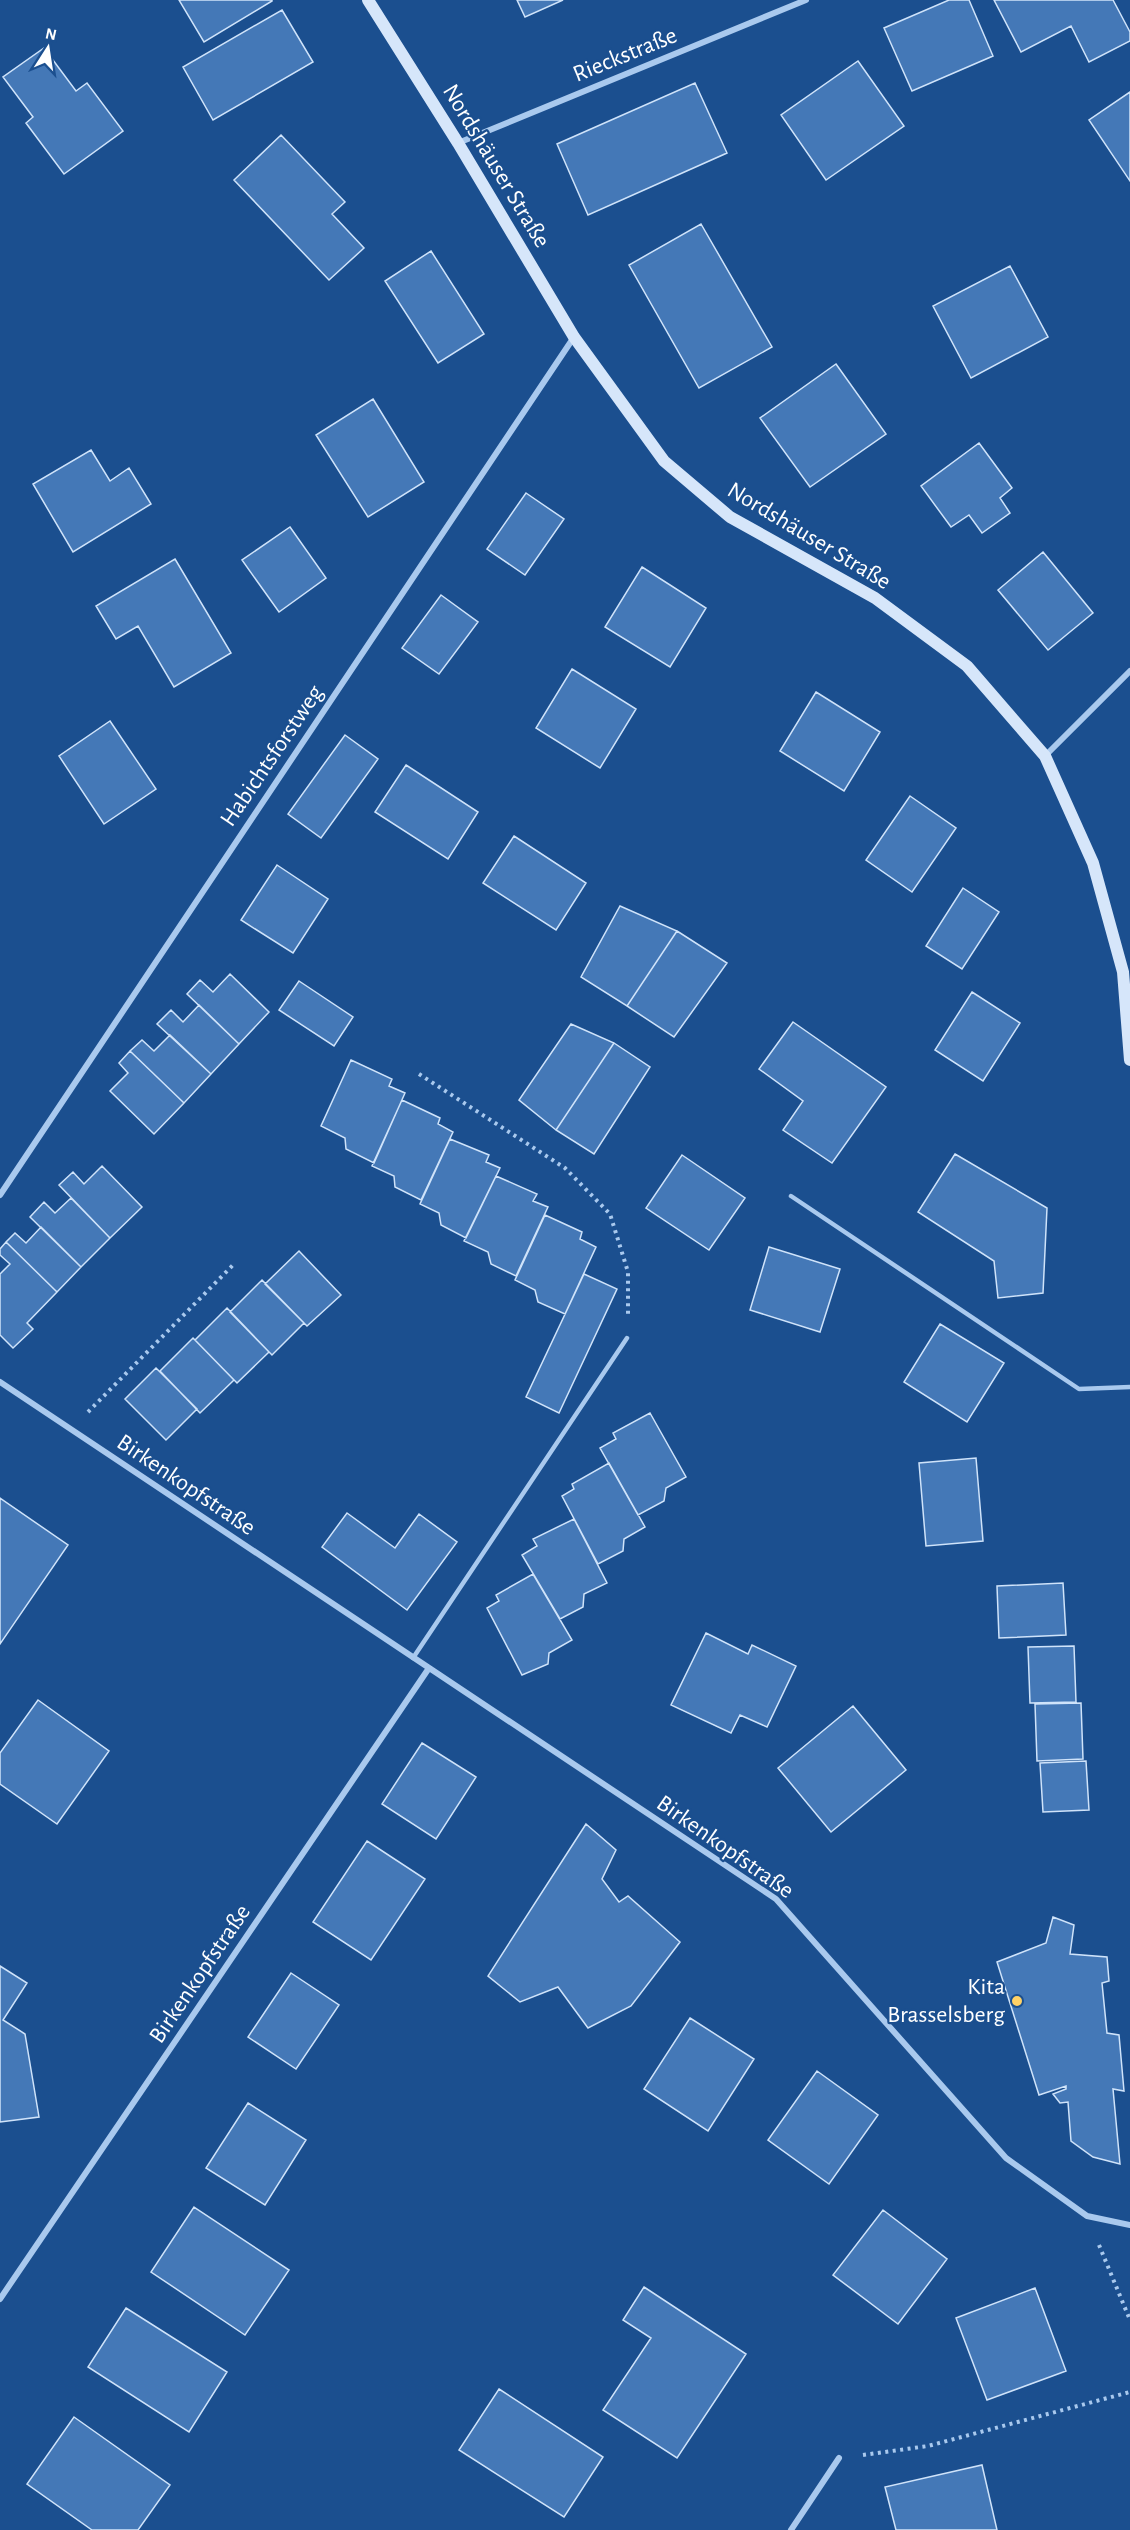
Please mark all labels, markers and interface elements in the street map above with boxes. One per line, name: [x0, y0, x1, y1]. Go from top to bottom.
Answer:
north arrow: [18, 18, 78, 78]
street label: Rieckstraße: [570, 23, 680, 87]
text: N: [44, 25, 58, 43]
street label: Nordshäuser Straße: [438, 80, 554, 252]
street label: Nordshäuser Straße: [723, 478, 895, 594]
street label: Habichtsforstweg: [216, 681, 328, 831]
street label: Birkenkopfstraße: [112, 1430, 260, 1540]
street label: Birkenkopfstraße: [652, 1791, 798, 1903]
street label: Birkenkopfstraße: [145, 1900, 255, 2048]
place label: Kita Brasselsberg: [887, 1975, 1005, 2027]
marker: Kita Brasselsberg: [1010, 1994, 1024, 2008]

